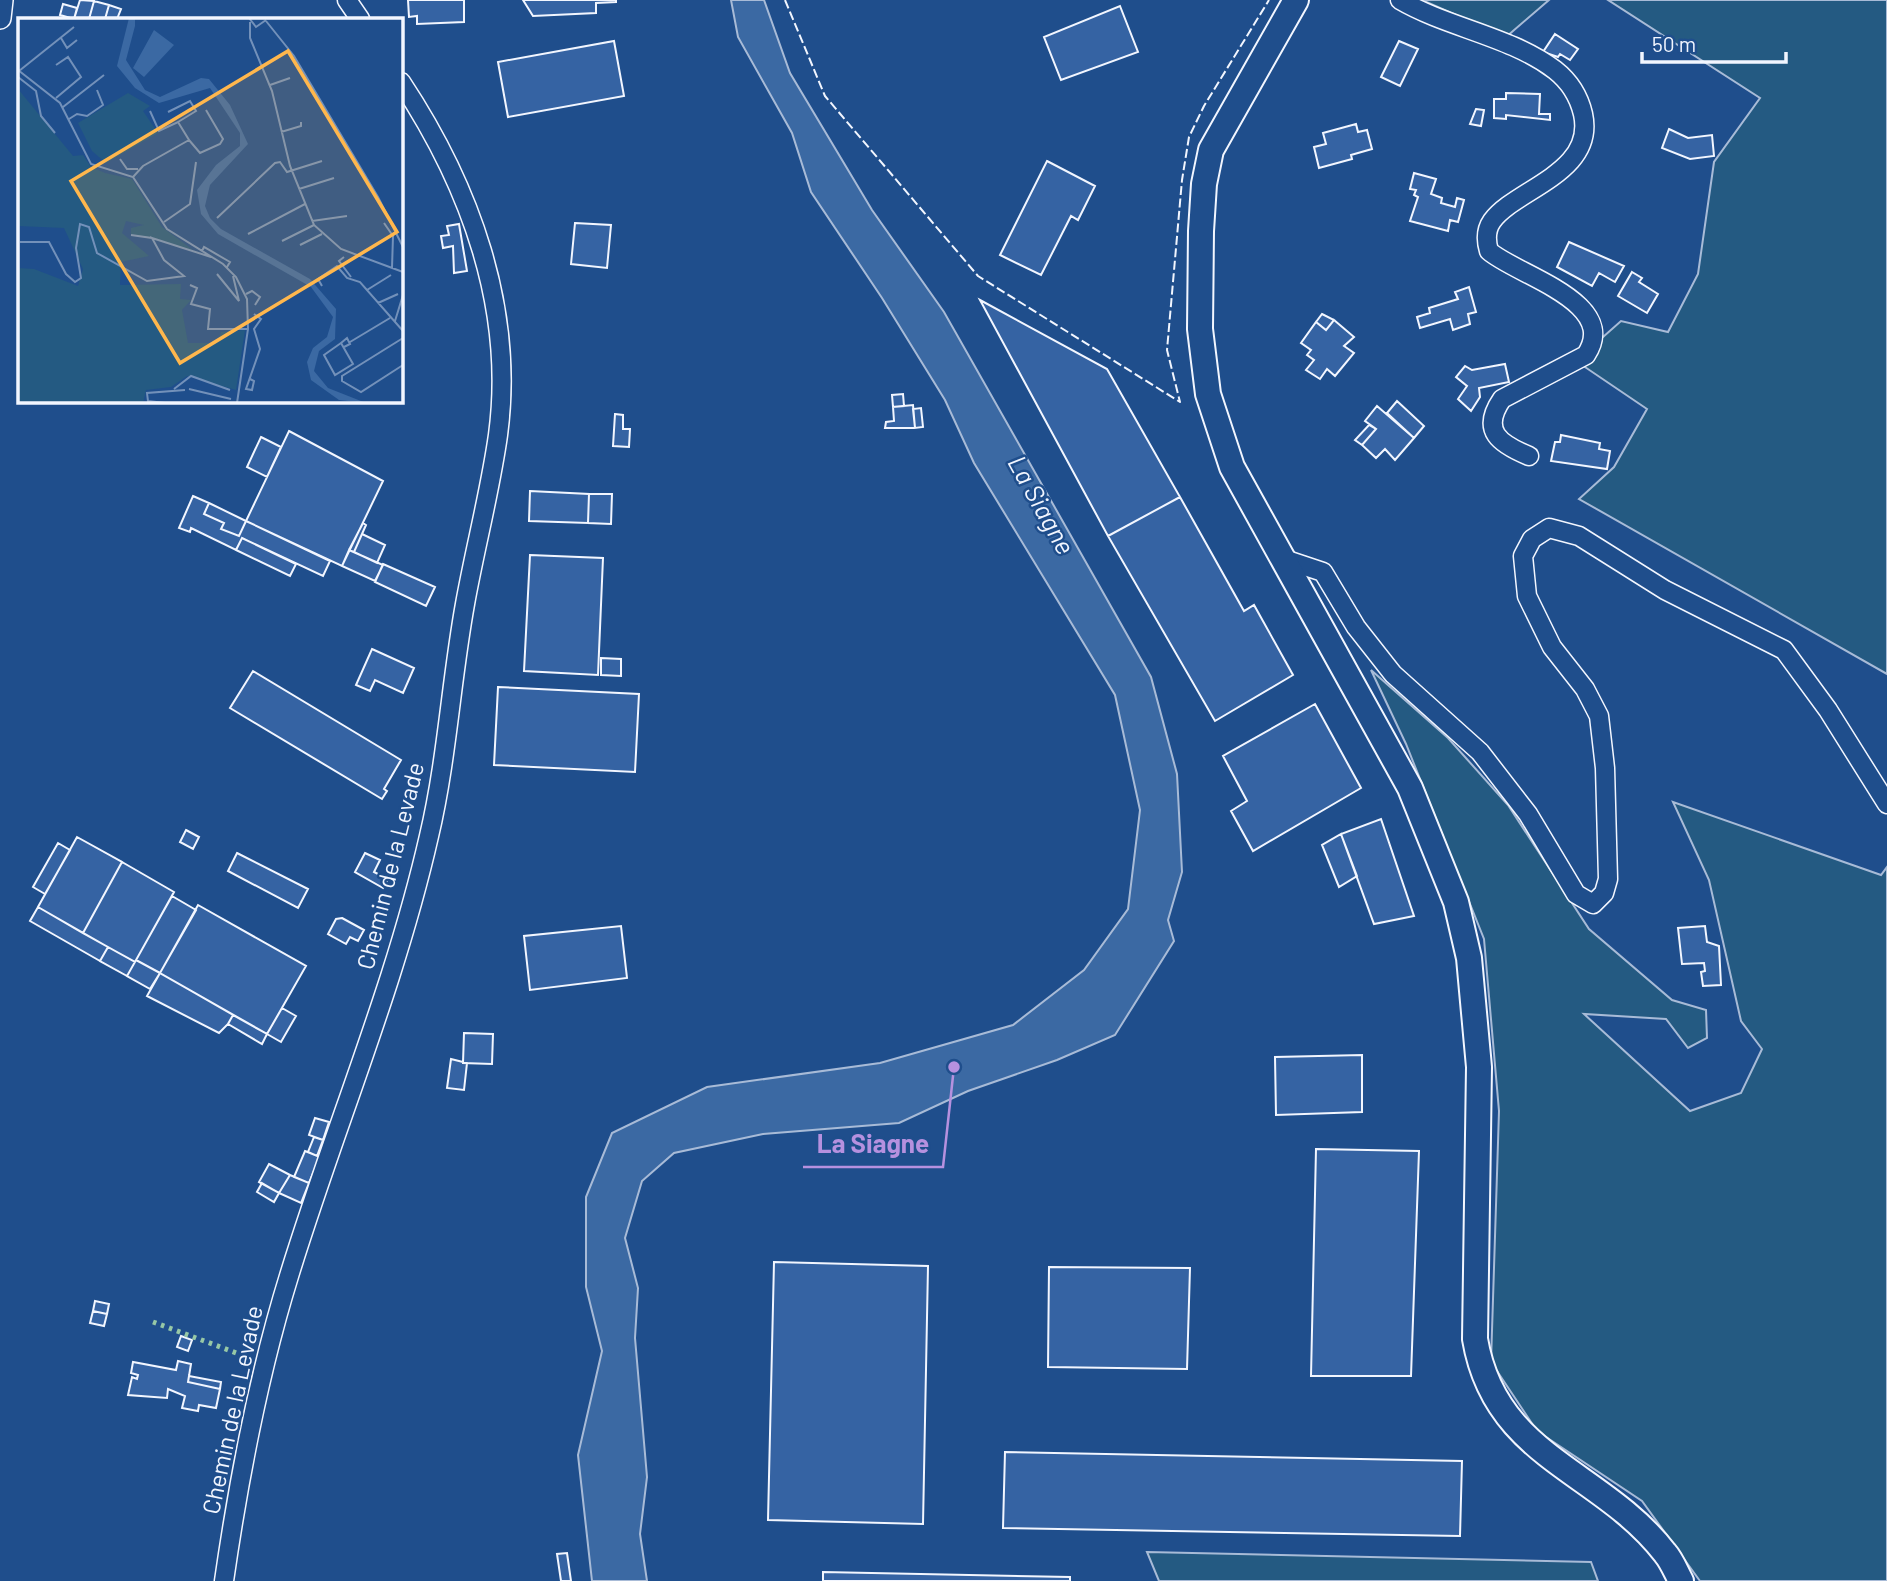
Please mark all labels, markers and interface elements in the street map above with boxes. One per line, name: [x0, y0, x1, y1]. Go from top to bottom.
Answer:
inset map: [18, 18, 402, 402]
scale bar: [1642, 21, 1786, 65]
text: 50 m: [1652, 31, 1696, 56]
water label: La Siagne: [1002, 449, 1082, 559]
street label: Chemin de la Levade: [350, 759, 429, 972]
callout: La Siagne: [803, 1120, 943, 1167]
text: La Siagne: [817, 1127, 929, 1158]
street label: Chemin de la Levade: [195, 1303, 268, 1517]

